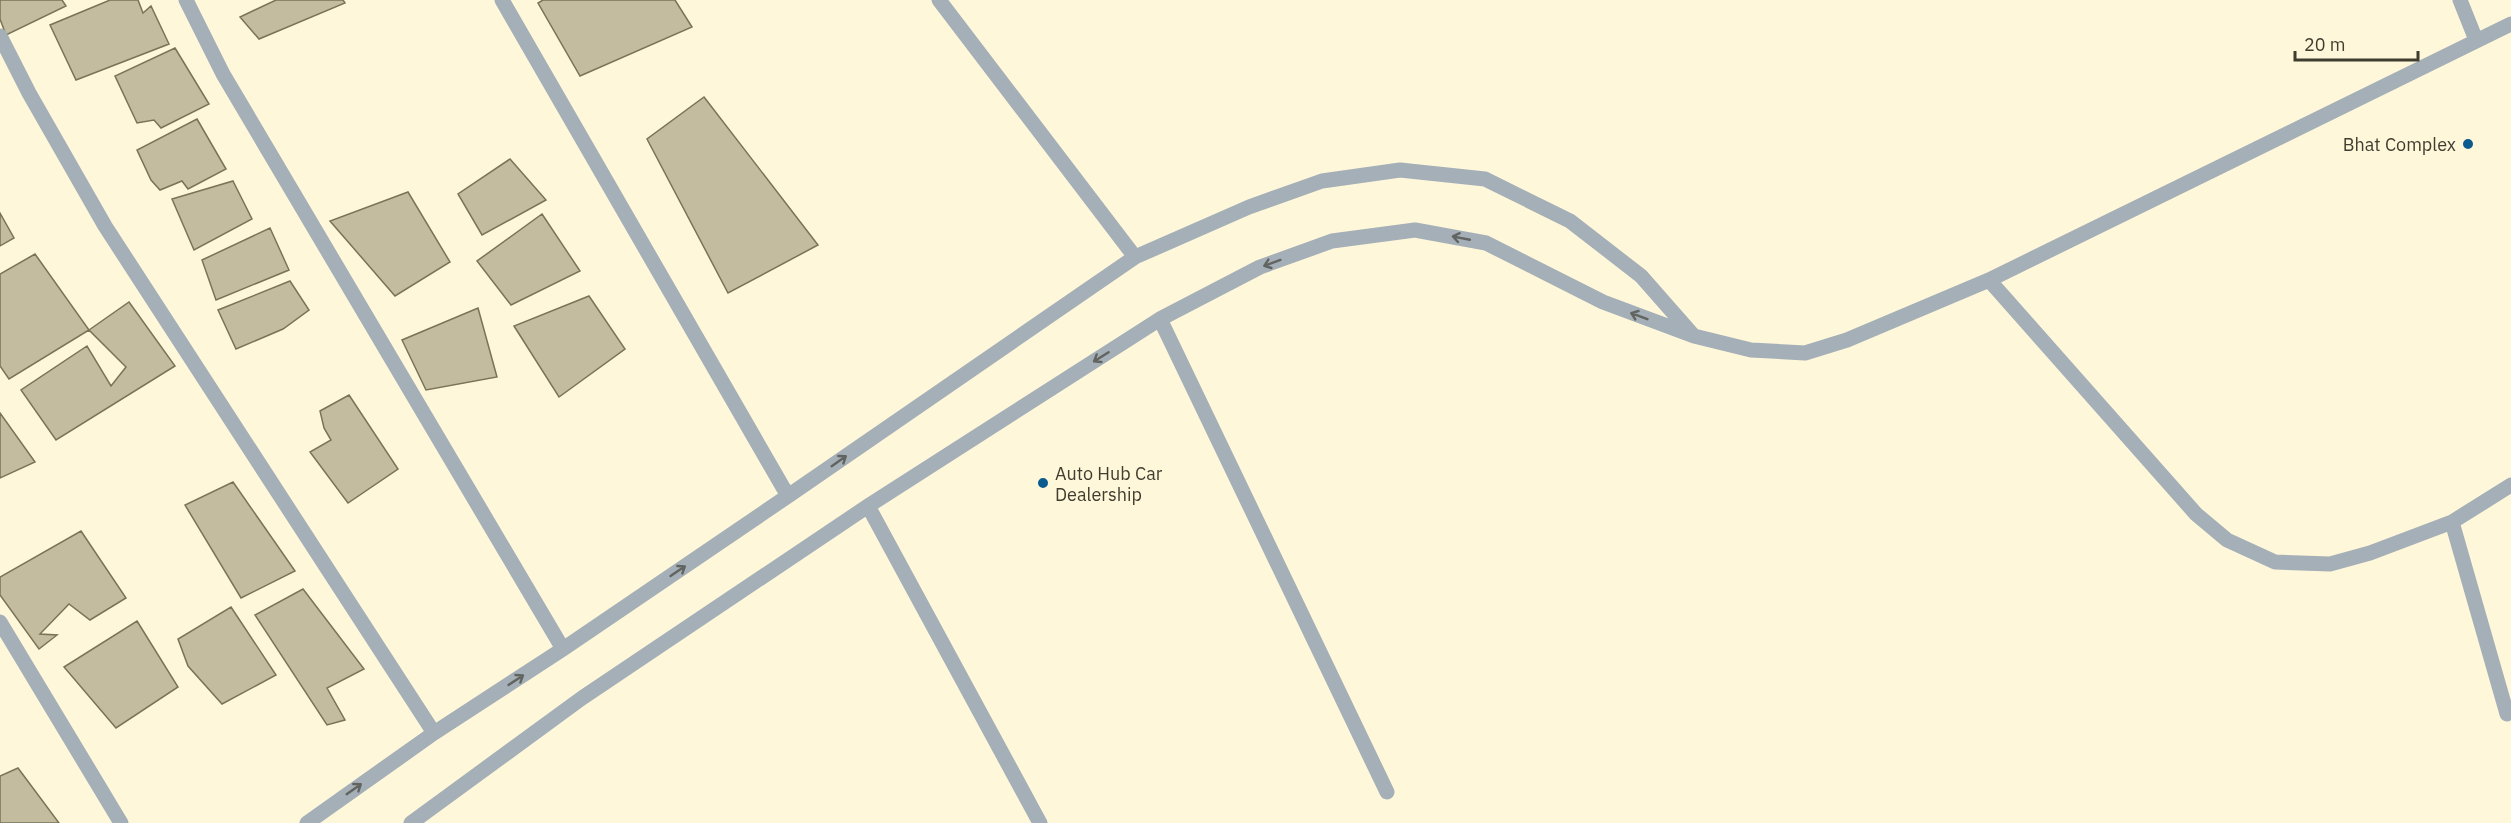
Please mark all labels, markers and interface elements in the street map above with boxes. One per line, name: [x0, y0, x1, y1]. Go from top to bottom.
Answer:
scale bar: [2295, 24, 2418, 62]
text: 20 m: [2304, 33, 2346, 56]
place label: Bhat Complex: [2343, 133, 2456, 156]
marker: Bhat Complex: [2461, 137, 2475, 151]
one-way arrow: [1452, 232, 1472, 243]
one-way arrow: [1263, 258, 1282, 269]
one-way arrow: [1631, 310, 1649, 321]
one-way arrow: [1093, 350, 1110, 363]
one-way arrow: [830, 455, 846, 467]
place label: Auto Hub Car Dealership: [1055, 462, 1163, 506]
marker: Auto Hub Car Dealership: [1036, 476, 1050, 490]
one-way arrow: [669, 565, 685, 577]
one-way arrow: [507, 674, 524, 686]
one-way arrow: [346, 783, 362, 795]

